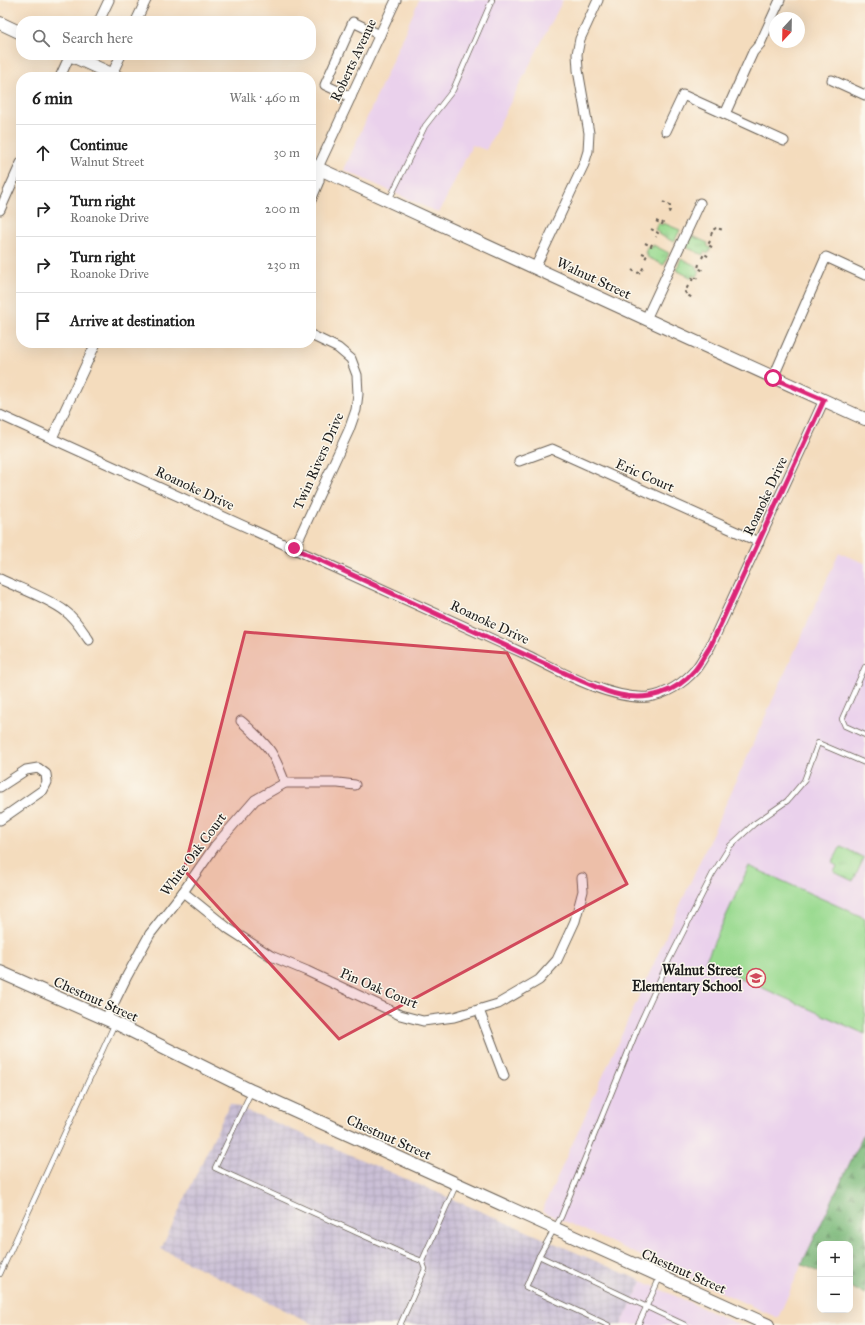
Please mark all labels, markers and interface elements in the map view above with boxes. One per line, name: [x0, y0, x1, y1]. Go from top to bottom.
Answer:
north arrow: [769, 12, 805, 48]
search box: [16, 16, 316, 60]
street label: Roberts Avenue: [327, 16, 380, 105]
icon: search: [30, 27, 52, 49]
text: Search here: [62, 29, 133, 47]
text: 6 min: [32, 88, 73, 109]
text: Walk · 460 m: [230, 90, 300, 106]
text: Continue: [70, 136, 128, 154]
icon: ahead: [32, 142, 54, 164]
text: 30 m: [274, 145, 300, 161]
text: Walnut Street: [70, 154, 144, 170]
text: Turn right: [70, 192, 135, 210]
icon: right: [32, 198, 54, 220]
text: 200 m: [265, 201, 300, 217]
text: Roanoke Drive: [70, 210, 149, 226]
text: Turn right: [70, 248, 135, 266]
icon: right: [32, 254, 54, 276]
street label: Walnut Street: [554, 254, 634, 303]
text: 230 m: [267, 257, 300, 273]
text: Roanoke Drive: [70, 266, 149, 282]
icon: arrive: [32, 310, 54, 332]
text: Arrive at destination: [70, 312, 195, 330]
route start: [764, 369, 782, 387]
street label: Twin Rivers Drive: [289, 410, 348, 512]
street label: Roanoke Drive: [740, 454, 791, 538]
street label: Eric Court: [613, 455, 677, 496]
street label: Roanoke Drive: [153, 463, 237, 514]
route end: [285, 539, 303, 557]
street label: Roanoke Drive: [448, 597, 532, 648]
street label: White Oak Court: [157, 810, 230, 899]
place label: Walnut Street Elementary School: [632, 962, 743, 996]
street label: Pin Oak Court: [337, 964, 420, 1013]
school or university icon: Walnut Street Elementary School: [745, 967, 767, 989]
street label: Chestnut Street: [51, 973, 141, 1026]
street label: Chestnut Street: [344, 1111, 434, 1164]
map controls: [817, 1241, 853, 1313]
button: +: [817, 1241, 853, 1277]
street label: Chestnut Street: [639, 1245, 729, 1298]
button: −: [817, 1277, 853, 1313]

